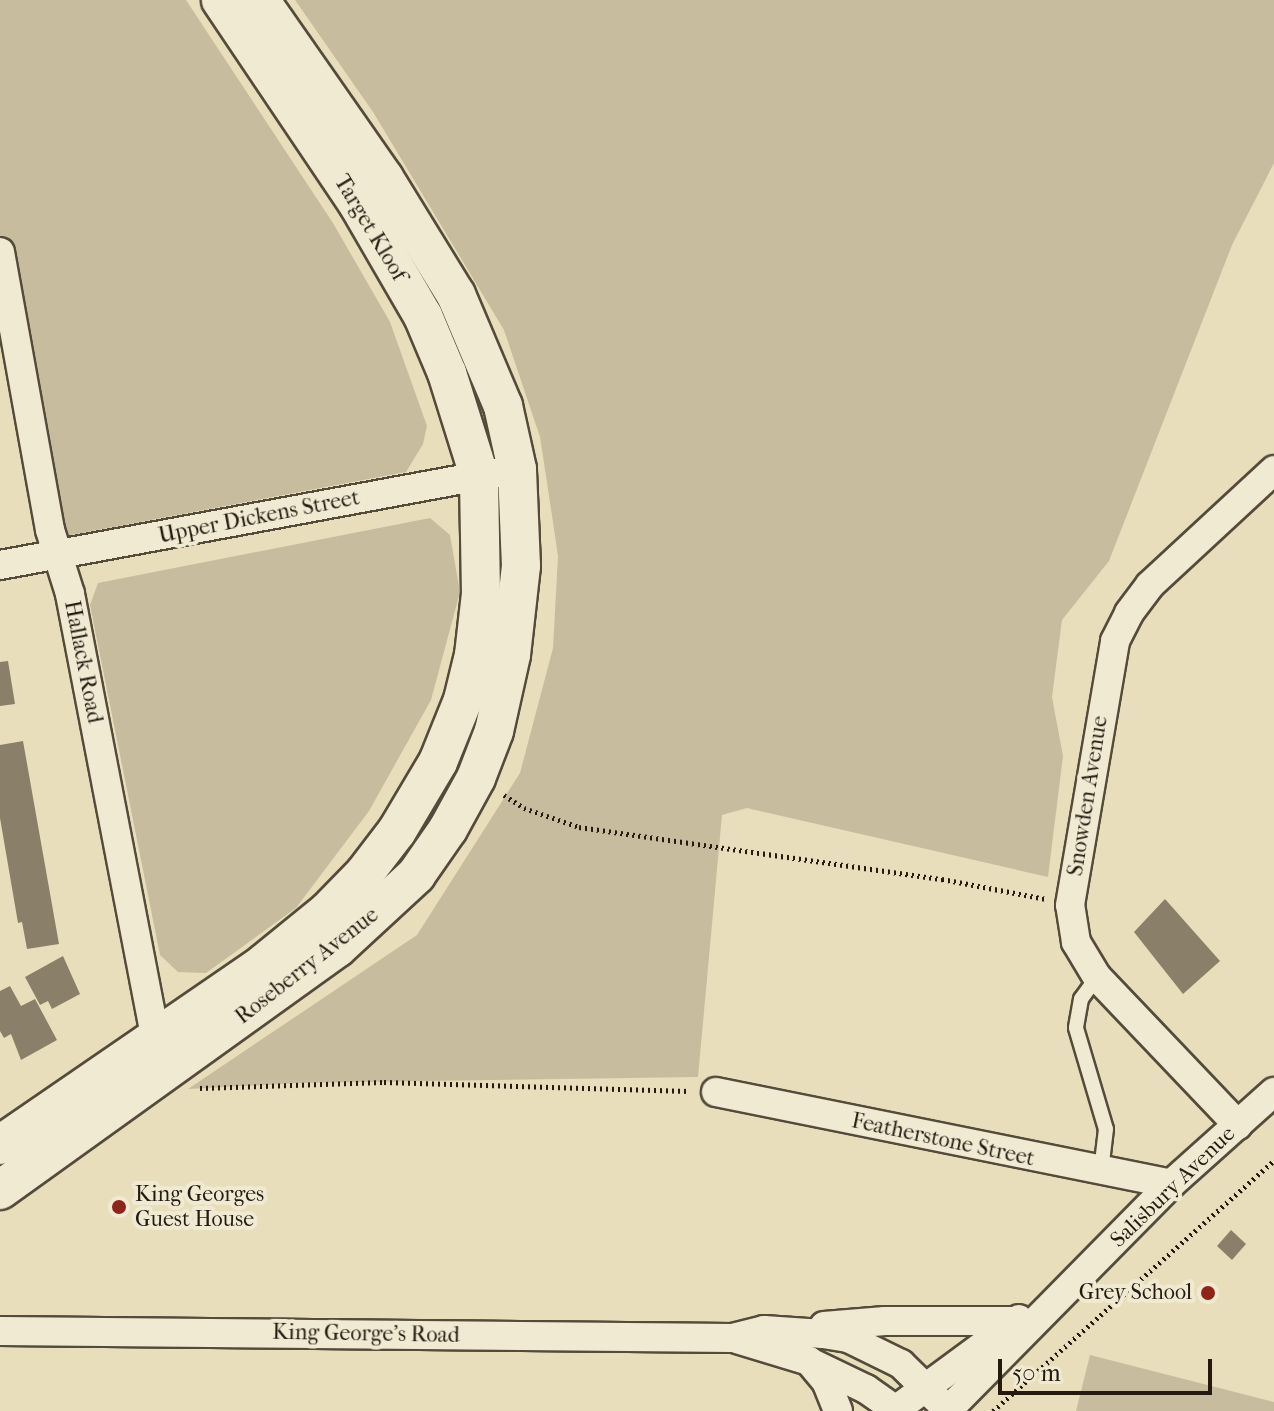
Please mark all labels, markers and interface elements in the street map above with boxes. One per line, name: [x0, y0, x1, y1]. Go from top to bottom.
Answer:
street label: Target Kloof: [328, 170, 412, 286]
street label: Upper Dickens Street: [156, 485, 362, 549]
street label: Hallack Road: [58, 598, 108, 726]
street label: Snowden Avenue: [1062, 714, 1114, 878]
street label: Roseberry Avenue: [230, 902, 384, 1030]
street label: Featherstone Street: [849, 1108, 1037, 1172]
street label: Salisbury Avenue: [1105, 1121, 1241, 1253]
place label: King Georges Guest House: [135, 1181, 264, 1232]
marker: King Georges Guest House: [110, 1198, 128, 1216]
place label: Grey School: [1079, 1280, 1192, 1306]
marker: Grey School: [1199, 1284, 1217, 1302]
street label: King George's Road: [272, 1319, 460, 1349]
scale bar: [1002, 1343, 1216, 1393]
text: 50 m: [1012, 1359, 1061, 1387]

